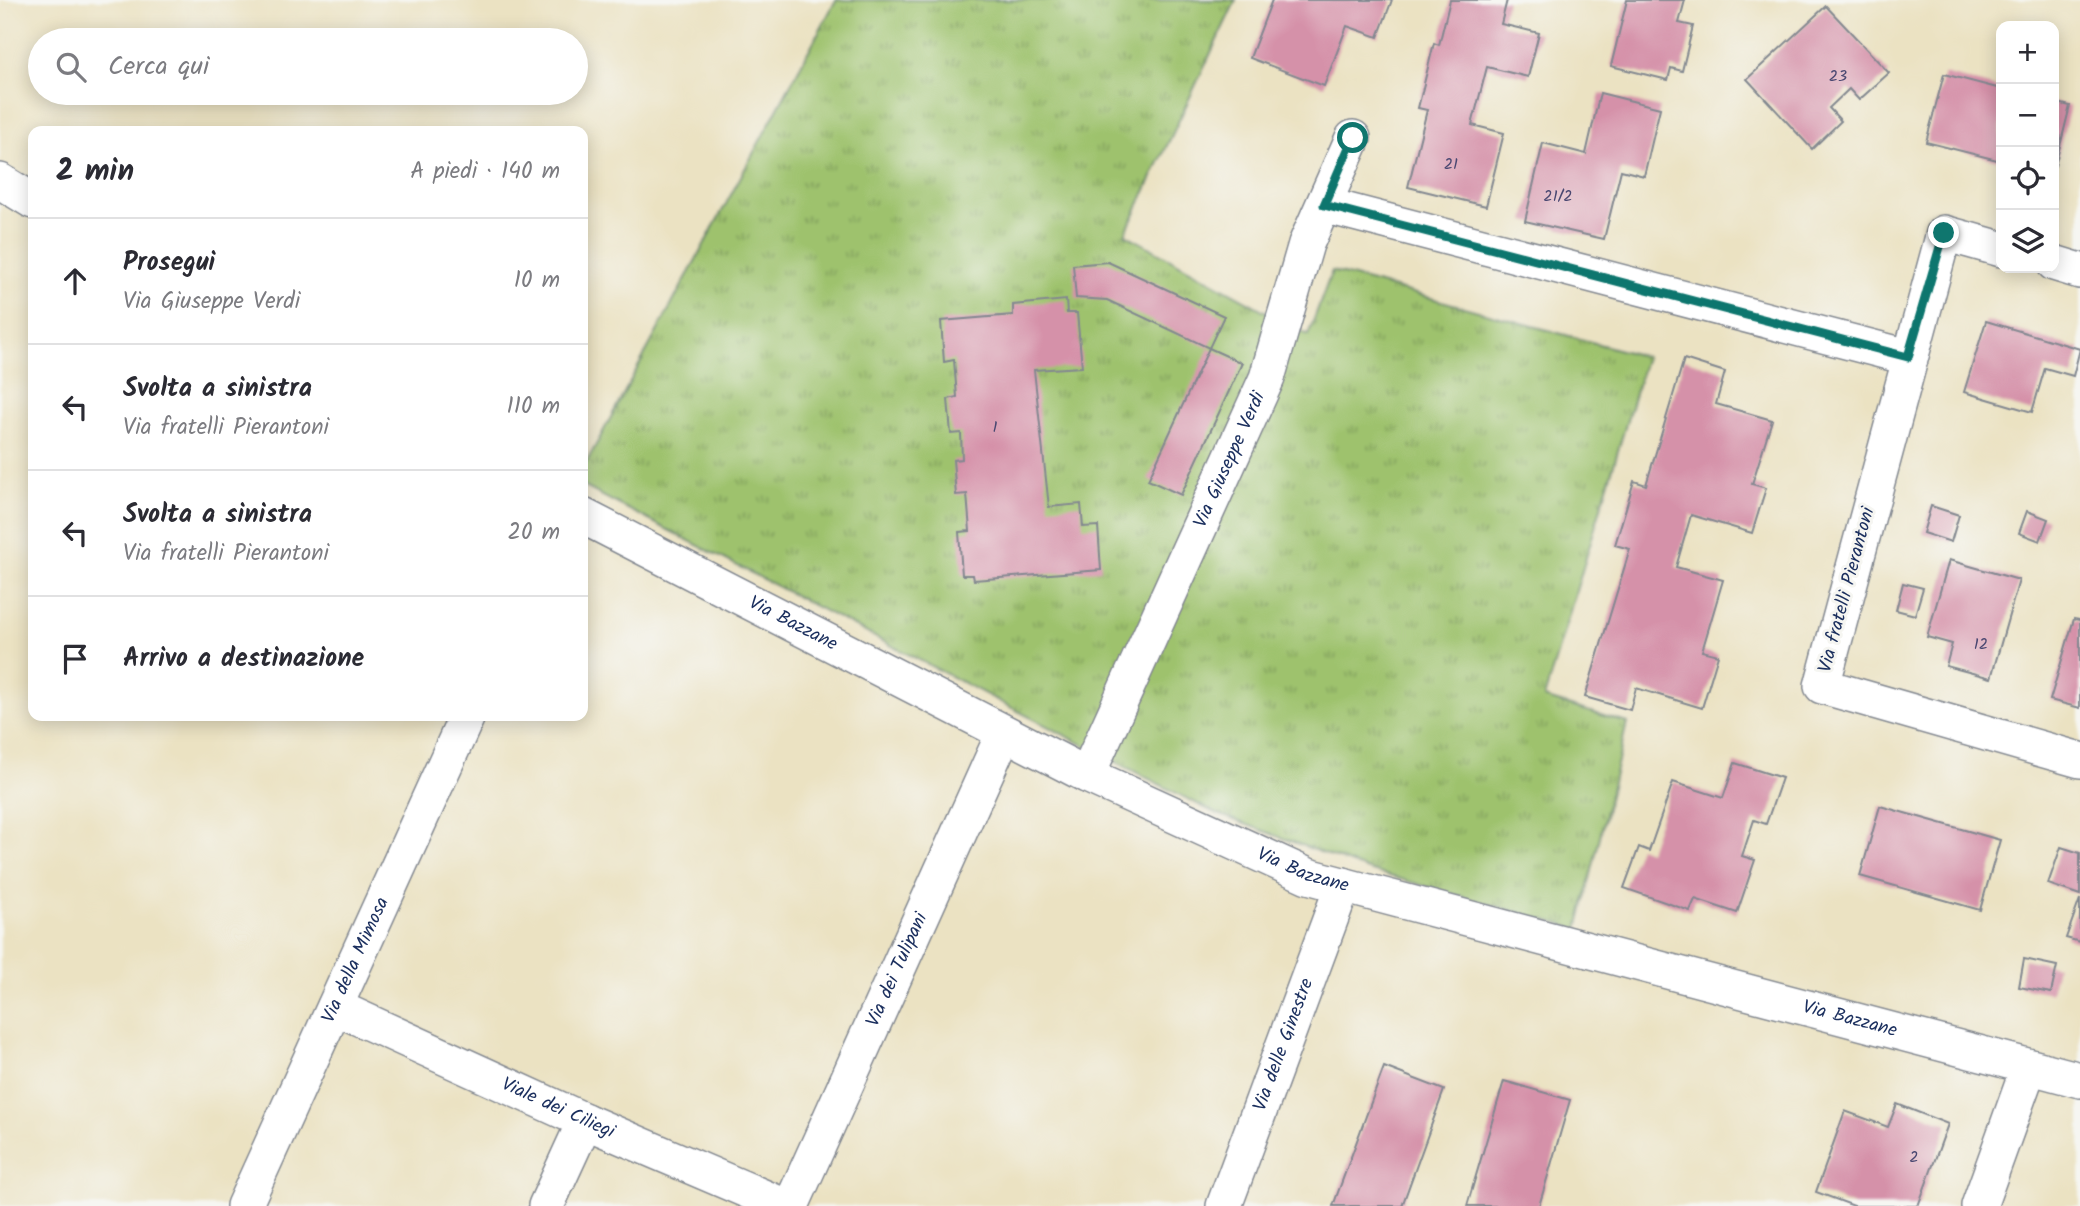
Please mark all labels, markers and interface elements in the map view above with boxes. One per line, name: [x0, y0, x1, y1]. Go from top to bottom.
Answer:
map controls: [1996, 21, 2059, 273]
button: +: [1996, 21, 2059, 84]
search box: [28, 28, 588, 105]
text: Cerca qui: [108, 46, 209, 88]
icon: search: [52, 48, 90, 86]
house number: 23: [1829, 64, 1847, 89]
button: −: [1996, 84, 2059, 147]
route start: [1337, 122, 1368, 153]
button: locate: [1996, 147, 2059, 210]
text: 2 min: [56, 148, 134, 196]
house number: 21: [1444, 152, 1458, 177]
text: A piedi · 140 m: [410, 154, 560, 190]
house number: 21/2: [1543, 184, 1573, 209]
button: layers: [1996, 210, 2059, 273]
route end: [1928, 217, 1959, 248]
text: Prosegui: [123, 242, 215, 284]
icon: ahead: [56, 262, 94, 300]
text: 10 m: [514, 263, 560, 299]
text: Via Giuseppe Verdi: [123, 284, 300, 320]
text: Svolta a sinistra: [123, 368, 312, 410]
street label: Via Giuseppe Verdi: [1186, 386, 1274, 533]
icon: left: [56, 388, 94, 426]
text: 110 m: [507, 389, 560, 425]
text: Via fratelli Pierantoni: [123, 410, 329, 446]
house number: 1: [992, 415, 998, 440]
text: Svolta a sinistra: [123, 494, 312, 536]
street label: Via fratelli Pierantoni: [1810, 502, 1884, 676]
icon: left: [56, 514, 94, 552]
text: 20 m: [508, 515, 560, 551]
text: Via fratelli Pierantoni: [123, 536, 329, 572]
street label: Via Bazzane: [743, 588, 843, 659]
house number: 12: [1974, 632, 1988, 657]
text: Arrivo a destinazione: [123, 638, 364, 680]
icon: arrive: [56, 640, 94, 678]
street label: Via Bazzane: [1252, 840, 1353, 901]
street label: Via della Mimosa: [314, 892, 398, 1028]
street label: Via dei Tulipani: [859, 906, 937, 1032]
street label: Via delle Ginestre: [1245, 974, 1322, 1116]
street label: Via Bazzane: [1799, 992, 1901, 1046]
street label: Viale dei Ciliegi: [496, 1070, 621, 1148]
house number: 2: [1909, 1145, 1919, 1170]

